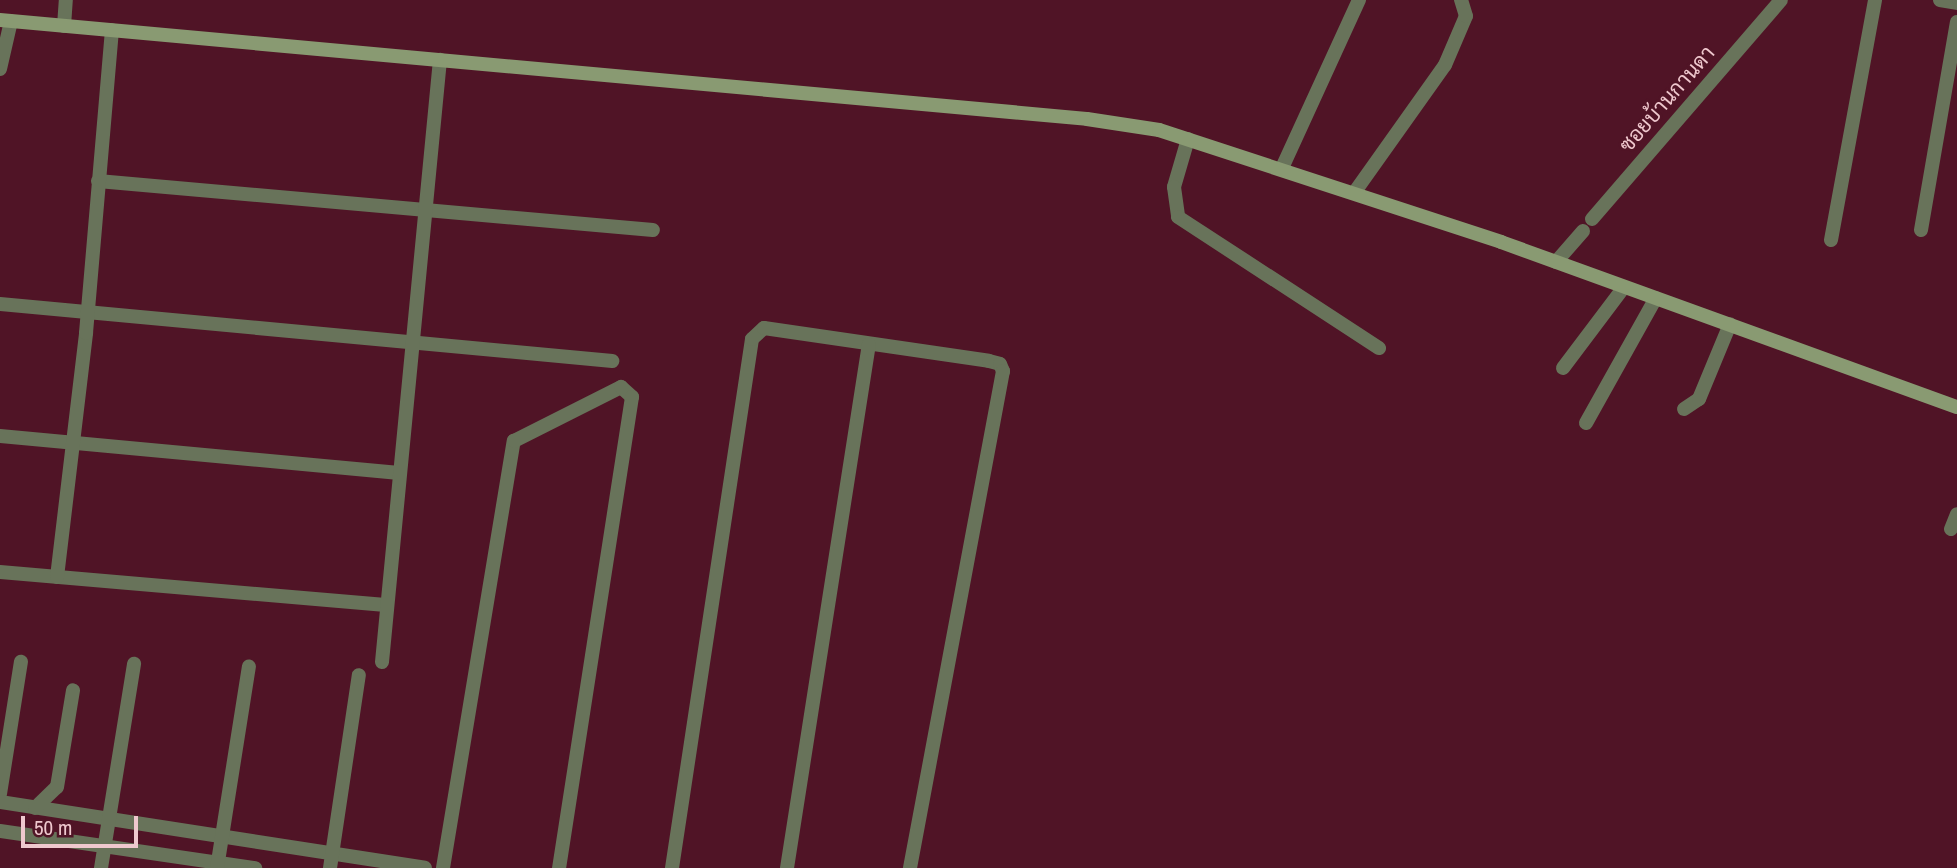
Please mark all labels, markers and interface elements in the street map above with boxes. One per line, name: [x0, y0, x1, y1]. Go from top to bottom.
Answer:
street label: ซอยบ้านกานดา: [1614, 41, 1720, 157]
scale bar: [24, 802, 142, 846]
text: 50 m: [34, 813, 72, 842]

